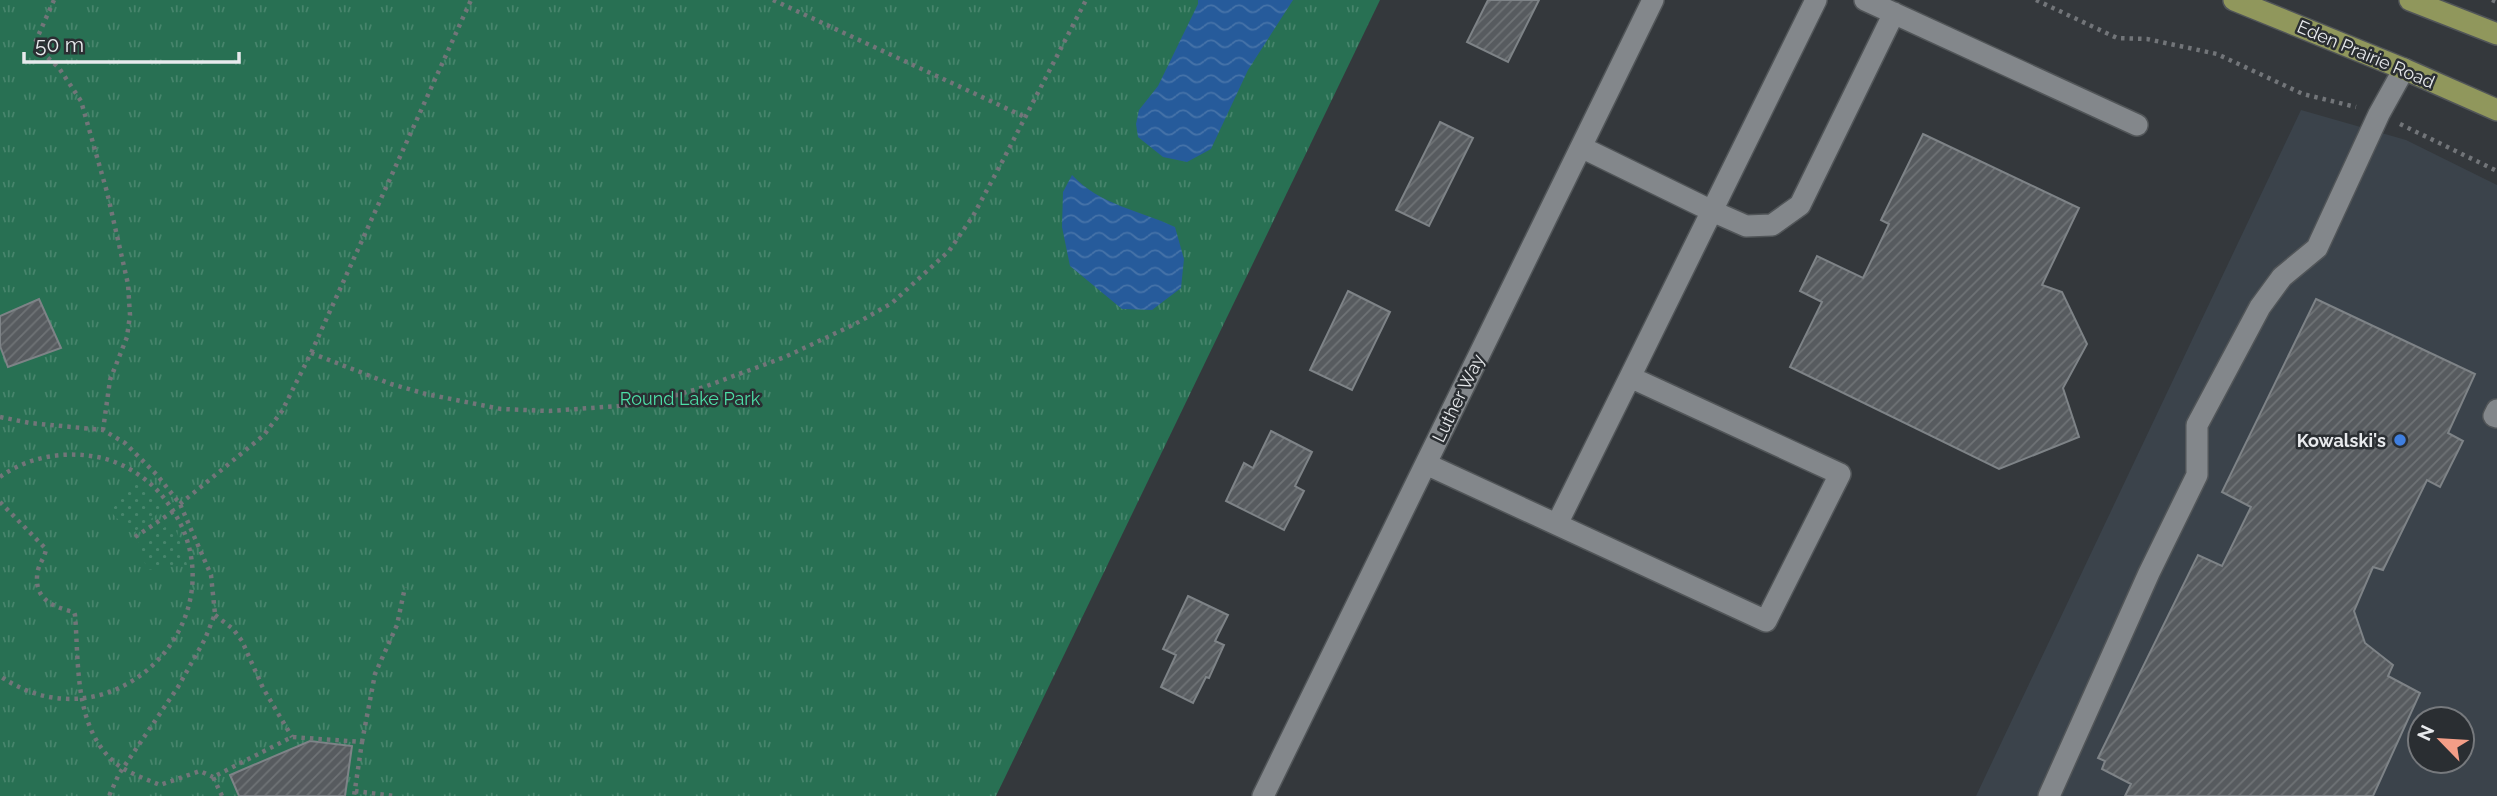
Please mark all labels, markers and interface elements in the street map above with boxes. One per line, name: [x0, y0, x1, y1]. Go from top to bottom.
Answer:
street label: Eden Prairie Road: [2294, 16, 2438, 92]
scale bar: [24, 21, 240, 65]
text: 50 m: [35, 32, 84, 57]
street label: Luther Way: [1428, 350, 1488, 445]
park label: Round Lake Park: [620, 388, 761, 409]
place label: Kowalski's: [2297, 430, 2386, 451]
marker: Kowalski's: [2392, 432, 2408, 448]
north arrow: [2406, 705, 2476, 775]
text: N: [2413, 722, 2439, 744]

